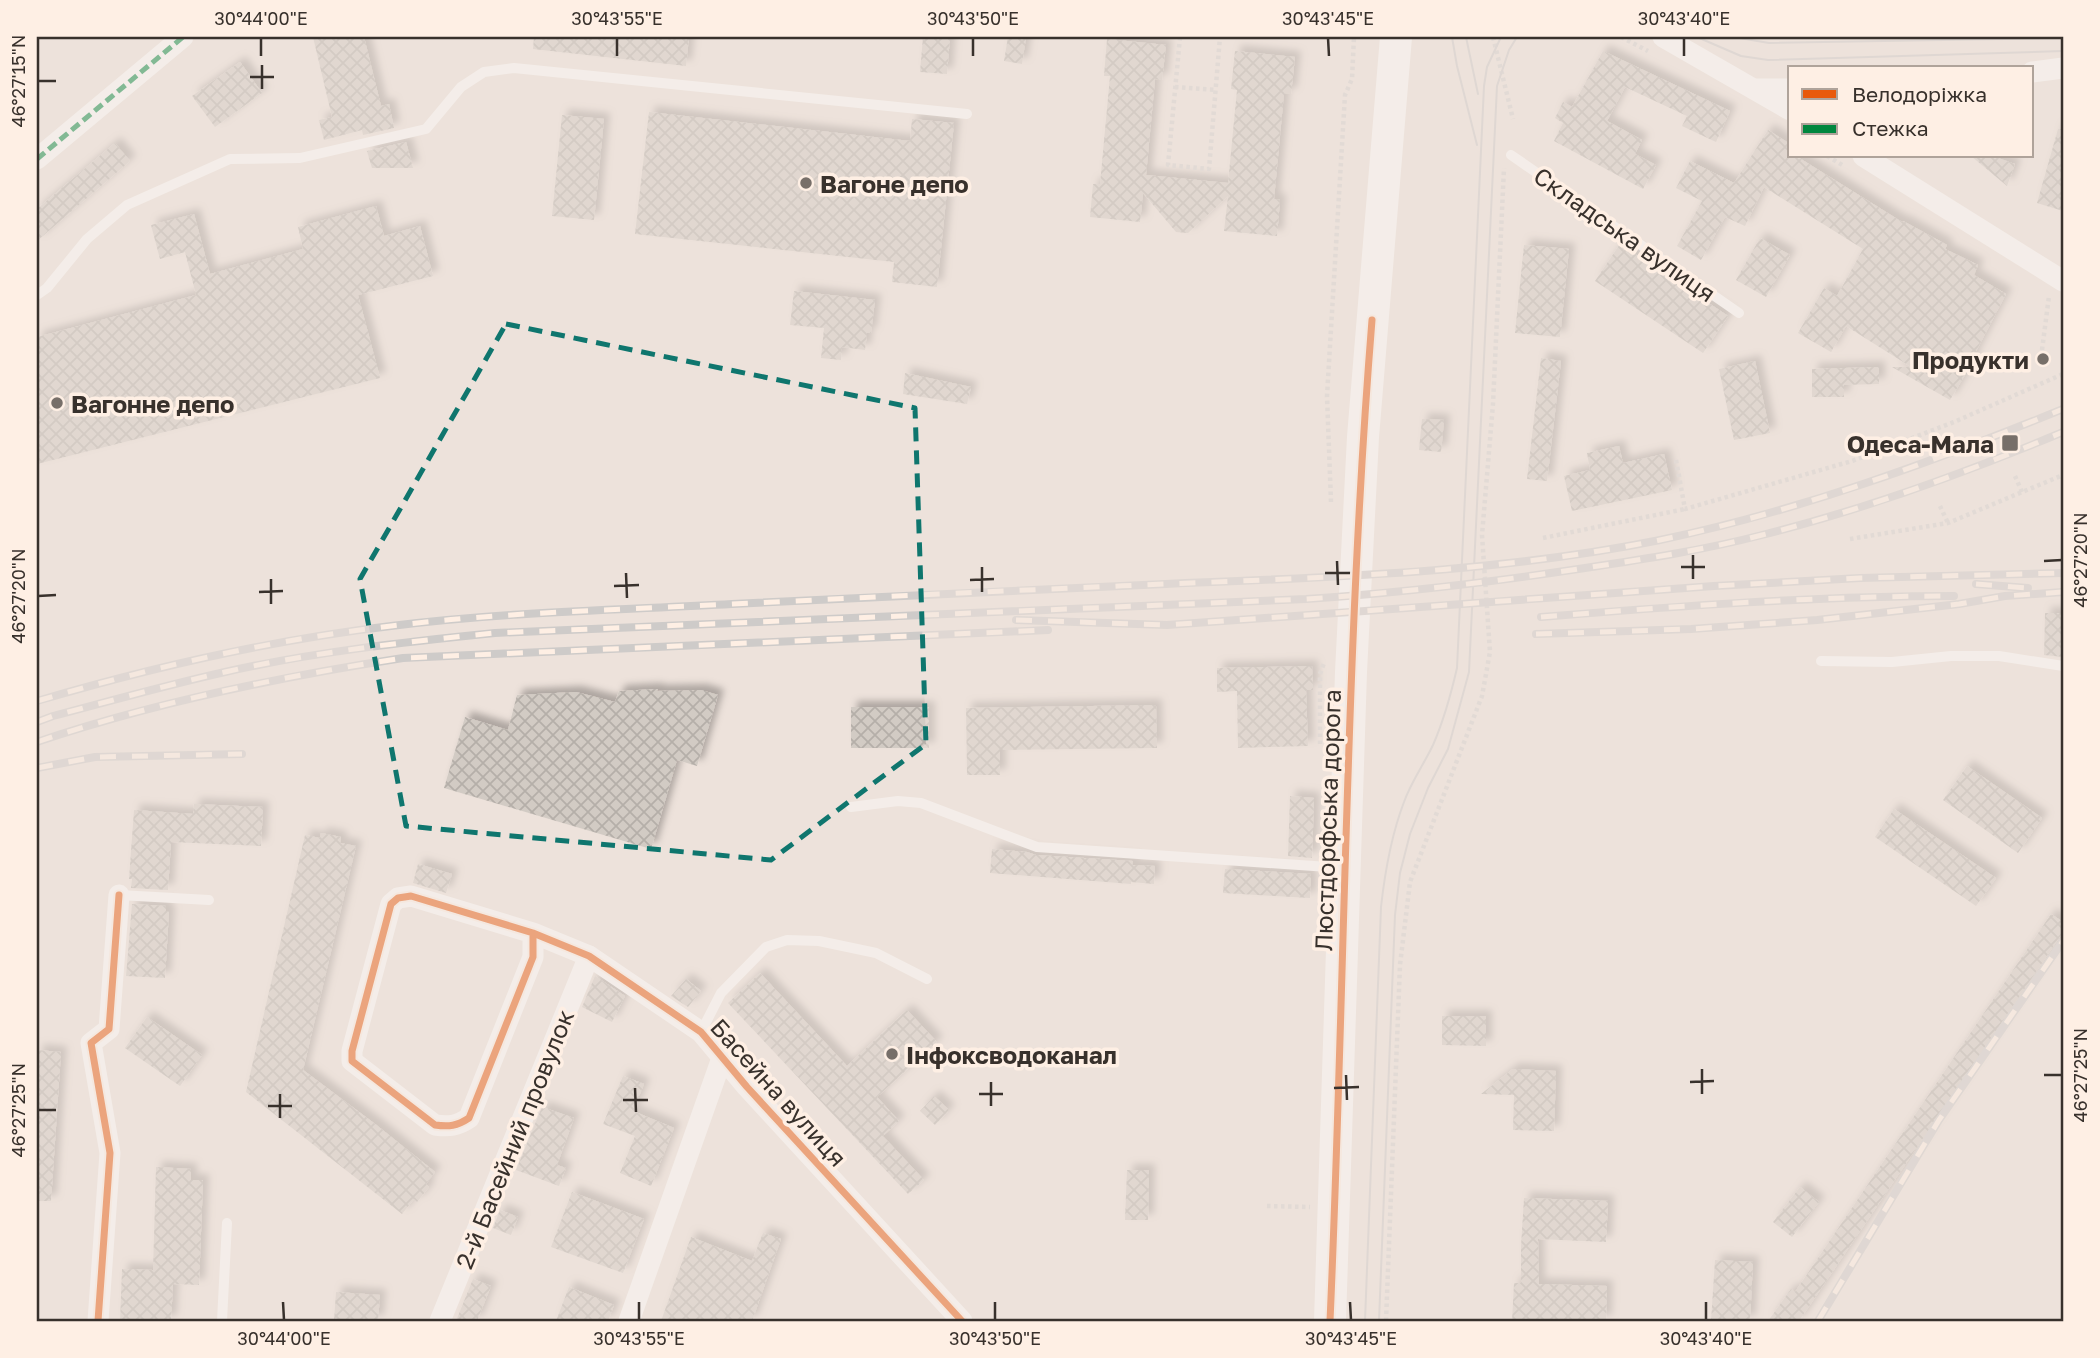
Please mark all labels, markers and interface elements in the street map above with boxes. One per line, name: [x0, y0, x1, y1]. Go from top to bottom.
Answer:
text: 30°44'00"E: [214, 7, 308, 29]
text: 30°43'55"E: [571, 7, 663, 29]
text: 30°43'50"E: [927, 7, 1019, 29]
text: 30°43'45"E: [1282, 7, 1374, 29]
text: 30°43'40"E: [1638, 7, 1730, 29]
text: 46°27'15"N: [7, 35, 29, 127]
legend: [1788, 66, 2034, 158]
text: Велодоріжка: [1852, 81, 1987, 107]
text: Стежка: [1852, 115, 1929, 141]
street label: Складська вулиця: [1529, 160, 1721, 308]
place label: Вагоне депо: [820, 169, 969, 198]
marker: Вагоне депо: [798, 175, 814, 191]
place label: Продукти: [1912, 345, 2029, 374]
marker: Продукти: [2035, 351, 2051, 367]
place label: Вагонне депо: [71, 389, 234, 418]
marker: Вагонне депо: [49, 395, 65, 411]
place label: Одеса-Мала: [1847, 429, 1994, 458]
marker: Одеса-Мала: [2000, 433, 2020, 453]
text: 46°27'20"N: [2069, 512, 2091, 608]
text: 46°27'20"N: [7, 548, 29, 644]
street label: Люстдорфська дорога: [1308, 689, 1346, 951]
street label: 2-й Басейний провулок: [449, 1005, 579, 1273]
street label: Басейна вулиця: [705, 1012, 853, 1172]
text: 46°27'25"N: [2069, 1028, 2091, 1122]
place label: Інфоксводоканал: [906, 1040, 1117, 1069]
marker: Інфоксводоканал: [884, 1046, 900, 1062]
text: 46°27'25"N: [7, 1063, 29, 1157]
text: 30°44'00"E: [237, 1327, 331, 1349]
text: 30°43'55"E: [593, 1327, 685, 1349]
text: 30°43'50"E: [949, 1327, 1041, 1349]
text: 30°43'45"E: [1305, 1327, 1397, 1349]
text: 30°43'40"E: [1660, 1327, 1752, 1349]

